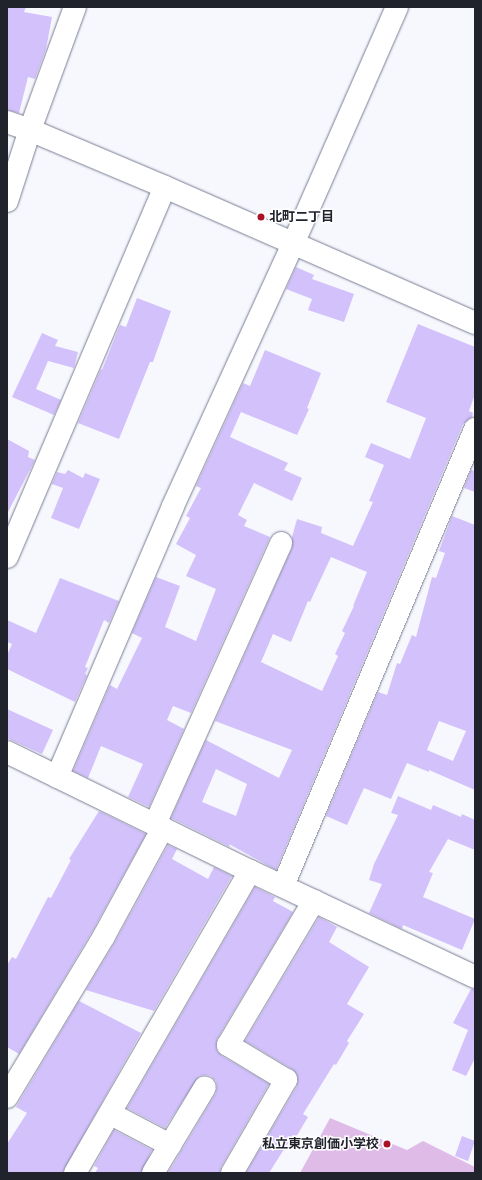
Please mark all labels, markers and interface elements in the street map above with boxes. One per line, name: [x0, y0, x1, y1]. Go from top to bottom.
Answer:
place label: 北町二丁目: [269, 209, 334, 225]
marker: 北町二丁目: [256, 212, 266, 222]
place label: 私立東京創価小学校: [262, 1136, 379, 1152]
marker: 私立東京創価小学校: [382, 1139, 392, 1149]

